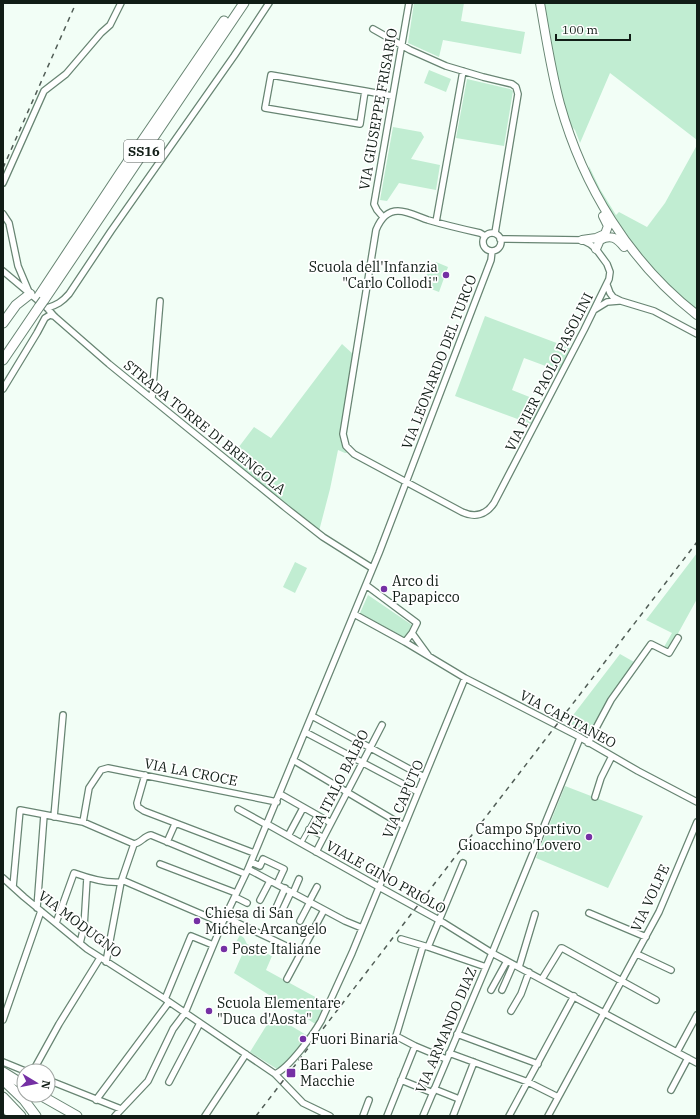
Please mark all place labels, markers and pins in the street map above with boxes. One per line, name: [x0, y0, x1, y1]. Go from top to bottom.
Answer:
place label: Scuola dell'Infanzia "Carlo Collodi": [309, 258, 438, 292]
marker: Scuola dell'Infanzia "Carlo Collodi": [441, 270, 451, 280]
place label: Arco di Papapicco: [392, 572, 460, 606]
marker: Arco di Papapicco: [379, 584, 389, 594]
place label: Campo Sportivo Gioacchino Lovero: [458, 820, 581, 854]
marker: Campo Sportivo Gioacchino Lovero: [584, 832, 594, 842]
place label: Chiesa di San Michele Arcangelo: [205, 904, 327, 938]
marker: Chiesa di San Michele Arcangelo: [192, 916, 202, 926]
place label: Poste Italiane: [232, 940, 321, 958]
marker: Poste Italiane: [219, 944, 229, 954]
place label: Scuola Elementare "Duca d'Aosta": [217, 994, 341, 1028]
marker: Scuola Elementare "Duca d'Aosta": [204, 1006, 214, 1016]
place label: Fuori Binaria: [311, 1030, 399, 1048]
marker: Fuori Binaria: [298, 1034, 308, 1044]
place label: Bari Palese Macchie: [300, 1056, 373, 1090]
marker: Bari Palese Macchie: [285, 1067, 297, 1079]

